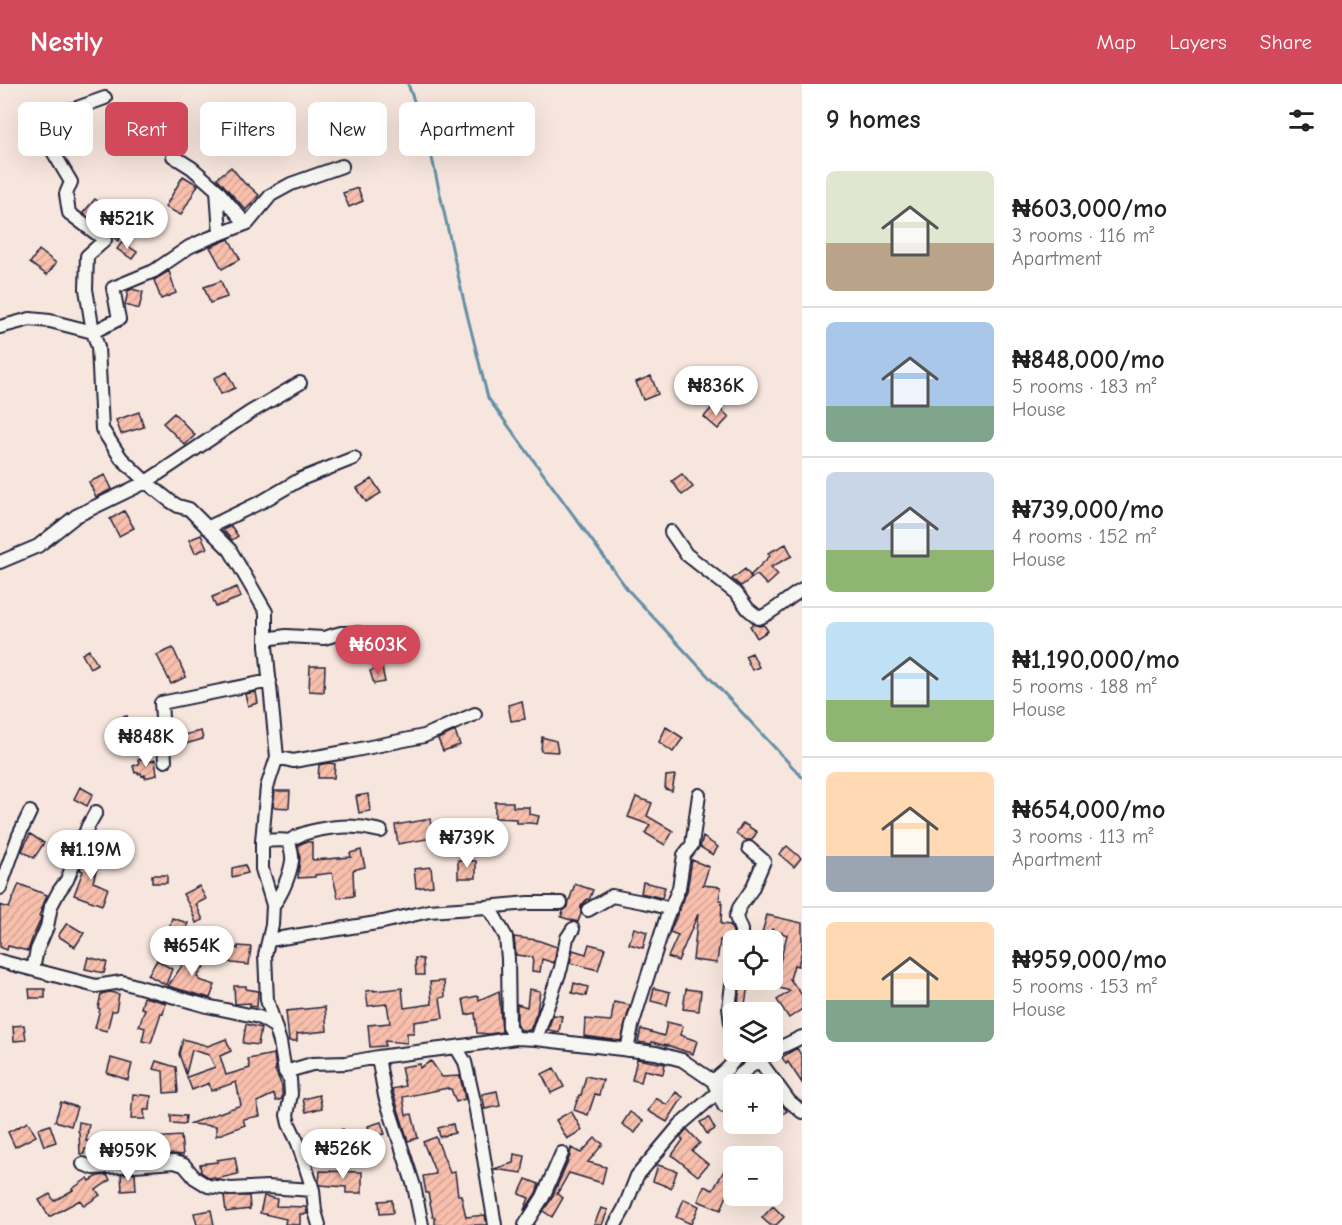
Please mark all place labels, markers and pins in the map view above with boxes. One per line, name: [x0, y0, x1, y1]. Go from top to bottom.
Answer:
pin: ₦521K: [85, 199, 169, 250]
pin: ₦836K: [674, 366, 758, 417]
pin: ₦603K: [336, 625, 420, 676]
pin: ₦848K: [104, 717, 188, 768]
pin: ₦739K: [425, 818, 509, 869]
pin: ₦1.19M: [42, 830, 140, 881]
pin: ₦654K: [150, 926, 234, 977]
pin: ₦526K: [301, 1129, 385, 1180]
pin: ₦959K: [86, 1131, 170, 1182]

